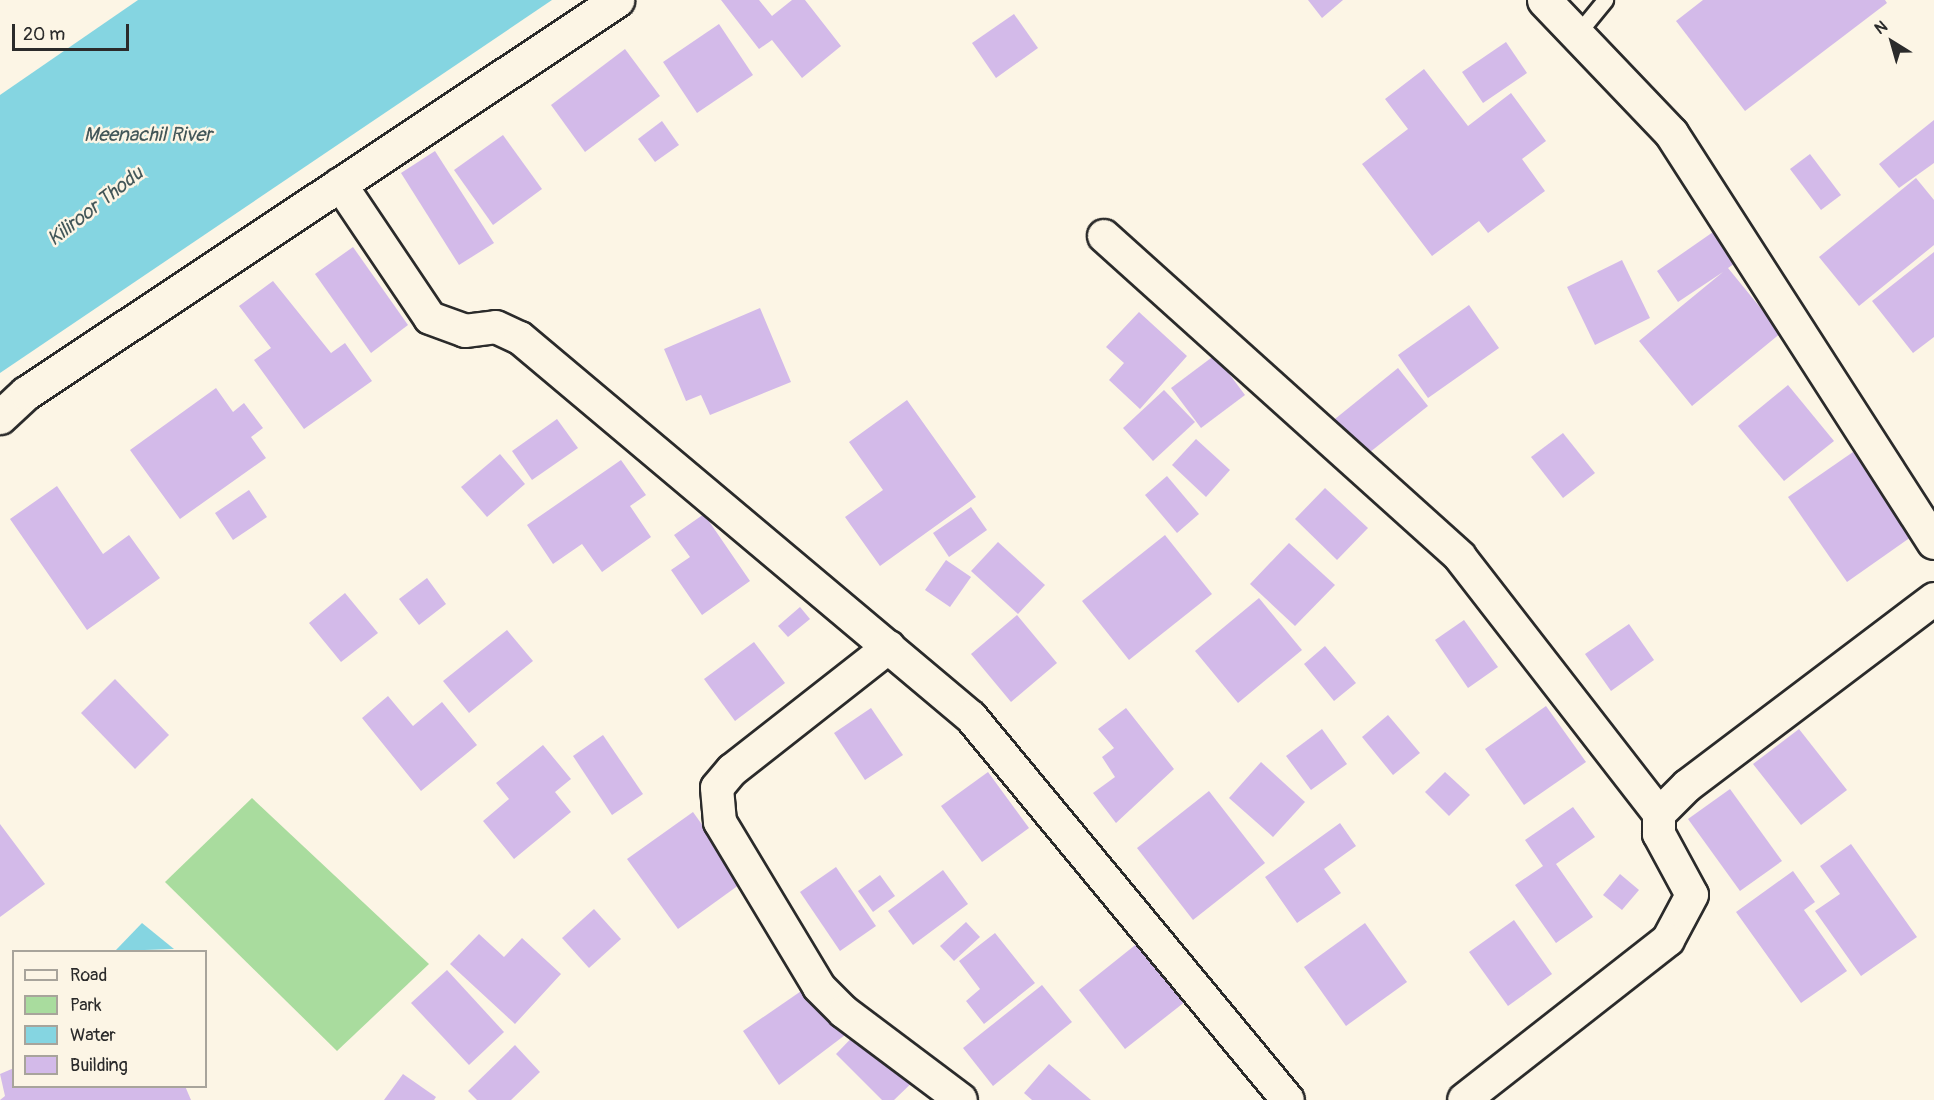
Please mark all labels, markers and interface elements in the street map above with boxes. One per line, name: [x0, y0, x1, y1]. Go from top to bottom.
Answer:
scale bar: [15, 12, 132, 50]
north arrow: [1862, 12, 1922, 72]
text: N: [1871, 16, 1892, 39]
text: 20 m: [23, 23, 65, 46]
water label: Meenachil River: [84, 122, 212, 146]
water label: Kiliroor Thodu: [42, 161, 148, 251]
legend: [12, 950, 207, 1088]
text: Road: [70, 964, 107, 987]
text: Park: [70, 994, 102, 1017]
text: Water: [70, 1024, 116, 1047]
text: Building: [70, 1054, 128, 1077]

